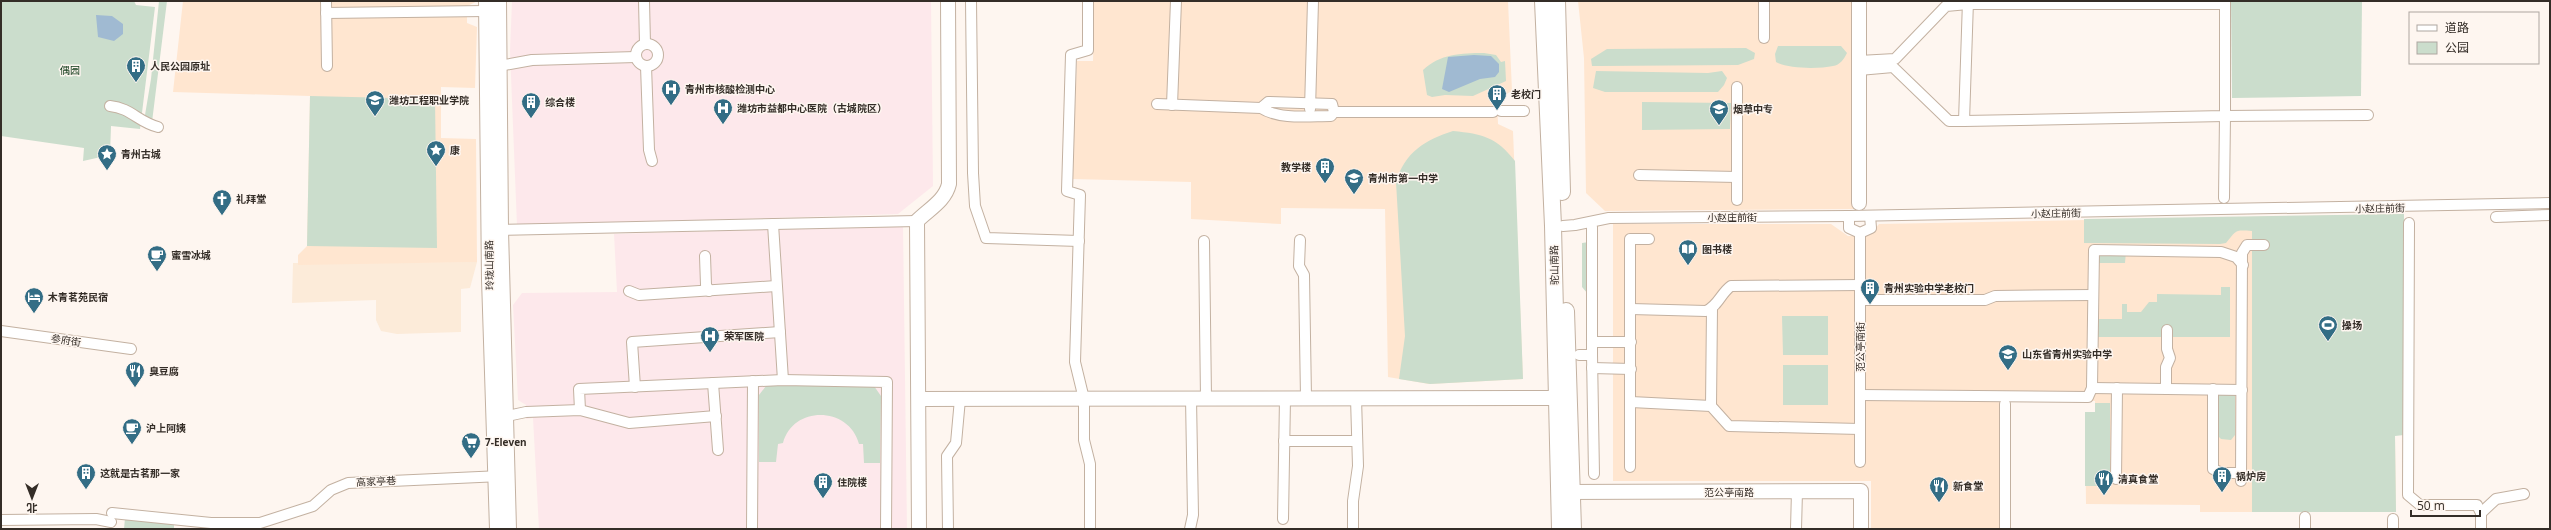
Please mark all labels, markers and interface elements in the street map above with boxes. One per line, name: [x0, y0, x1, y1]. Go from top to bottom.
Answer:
legend: [2409, 12, 2539, 64]
text: 道路: [2445, 19, 2469, 36]
text: 公园: [2445, 39, 2469, 56]
building icon: 人民公园原址: [125, 55, 147, 83]
place label: 人民公园原址: [150, 59, 210, 73]
park label: 偶园: [60, 63, 80, 77]
hospital icon: 青州市核酸检测中心: [660, 78, 682, 106]
place label: 青州市核酸检测中心: [685, 82, 775, 96]
building icon: 老校门: [1486, 83, 1508, 111]
place label: 老校门: [1511, 87, 1541, 101]
school or university icon: 潍坊工程职业学院: [364, 89, 386, 117]
building icon: 综合楼: [520, 91, 542, 119]
place label: 潍坊工程职业学院: [389, 93, 469, 107]
place label: 综合楼: [545, 95, 575, 109]
hospital icon: 潍坊市益都中心医院（古城院区）: [712, 97, 734, 125]
school or university icon: 烟草中专: [1708, 98, 1730, 126]
place label: 潍坊市益都中心医院（古城院区）: [737, 101, 887, 115]
place label: 烟草中专: [1733, 102, 1773, 116]
place icon: 康: [425, 139, 447, 167]
place icon: 青州古城: [96, 143, 118, 171]
place label: 康: [450, 143, 460, 157]
place label: 青州古城: [121, 147, 161, 161]
building icon: 教学楼: [1314, 156, 1336, 184]
place label: 教学楼: [1281, 160, 1311, 174]
school or university icon: 青州市第一中学: [1343, 167, 1365, 195]
place label: 青州市第一中学: [1368, 171, 1438, 185]
church icon: 礼拜堂: [211, 188, 233, 216]
place label: 礼拜堂: [236, 192, 266, 206]
street label: 小赵庄前街: [2355, 201, 2405, 215]
street label: 小赵庄前街: [2031, 206, 2081, 220]
street label: 小赵庄前街: [1707, 210, 1757, 224]
library icon: 图书楼: [1677, 238, 1699, 266]
street label: 玲珑山南路: [482, 240, 496, 290]
place label: 图书楼: [1702, 242, 1732, 256]
cafe icon: 蜜雪冰城: [146, 244, 168, 272]
street label: 驼山南路: [1547, 245, 1561, 285]
place label: 蜜雪冰城: [171, 248, 211, 262]
building icon: 青州实验中学老校门: [1859, 277, 1881, 305]
place label: 青州实验中学老校门: [1884, 281, 1974, 295]
hotel icon: 木青茗苑民宿: [23, 286, 45, 314]
place label: 木青茗苑民宿: [47, 290, 108, 304]
sports icon: 操场: [2317, 314, 2339, 342]
place label: 操场: [2342, 318, 2362, 332]
street label: 范公亭南街: [1853, 322, 1867, 372]
hospital icon: 荣军医院: [699, 325, 721, 353]
place label: 荣军医院: [724, 329, 764, 343]
street label: 参府街: [50, 331, 82, 349]
school or university icon: 山东省青州实验中学: [1997, 343, 2019, 371]
place label: 山东省青州实验中学: [2022, 347, 2112, 361]
restaurant icon: 臭豆腐: [124, 360, 146, 388]
place label: 臭豆腐: [149, 364, 179, 378]
cafe icon: 沪上阿姨: [121, 417, 143, 445]
place label: 沪上阿姨: [146, 421, 186, 435]
supermarket icon: 7-Eleven: [460, 431, 482, 459]
place label: 7-Eleven: [485, 435, 527, 449]
building icon: 这就是古茗那一家: [75, 462, 97, 490]
building icon: 锅炉房: [2211, 465, 2233, 493]
place label: 这就是古茗那一家: [100, 466, 180, 480]
restaurant icon: 清真食堂: [2093, 468, 2115, 496]
place label: 锅炉房: [2236, 469, 2266, 483]
building icon: 住院楼: [812, 471, 834, 499]
place label: 清真食堂: [2118, 472, 2158, 486]
street label: 高家亭巷: [356, 473, 396, 489]
place label: 住院楼: [837, 475, 867, 489]
restaurant icon: 新食堂: [1928, 475, 1950, 503]
north arrow: [12, 478, 52, 518]
place label: 新食堂: [1953, 479, 1983, 493]
street label: 范公亭南路: [1704, 485, 1754, 499]
scale bar: [2411, 492, 2480, 518]
text: 50 m: [2417, 497, 2445, 514]
text: 北: [27, 501, 38, 516]

